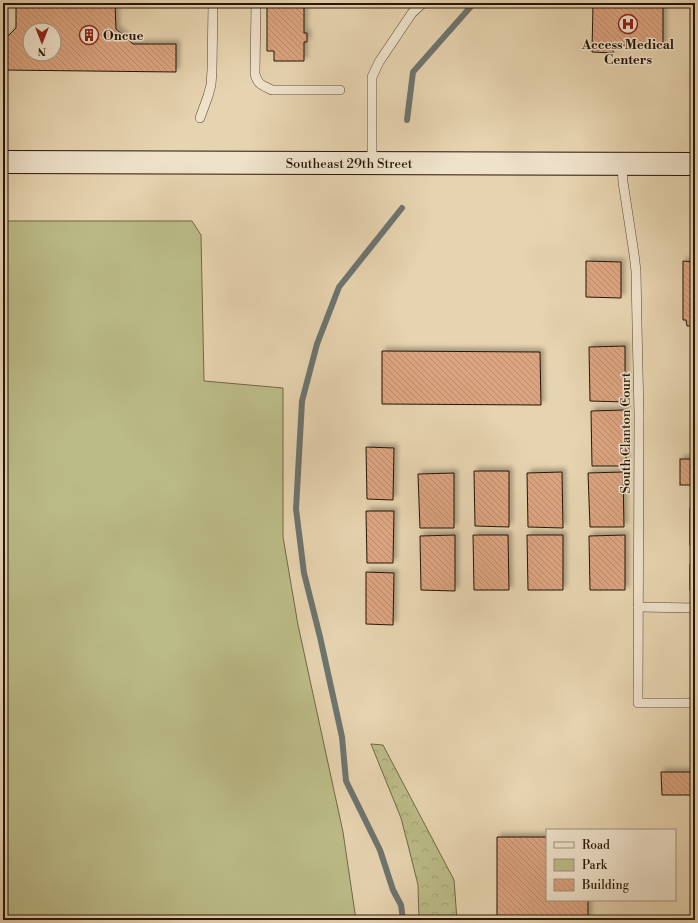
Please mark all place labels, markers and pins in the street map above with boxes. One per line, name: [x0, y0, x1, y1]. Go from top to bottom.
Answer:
hospital icon: Access Medical Centers: [617, 13, 639, 35]
building icon: Oncue: [78, 24, 100, 46]
place label: Oncue: [103, 28, 143, 44]
place label: Access Medical Centers: [581, 37, 675, 68]

